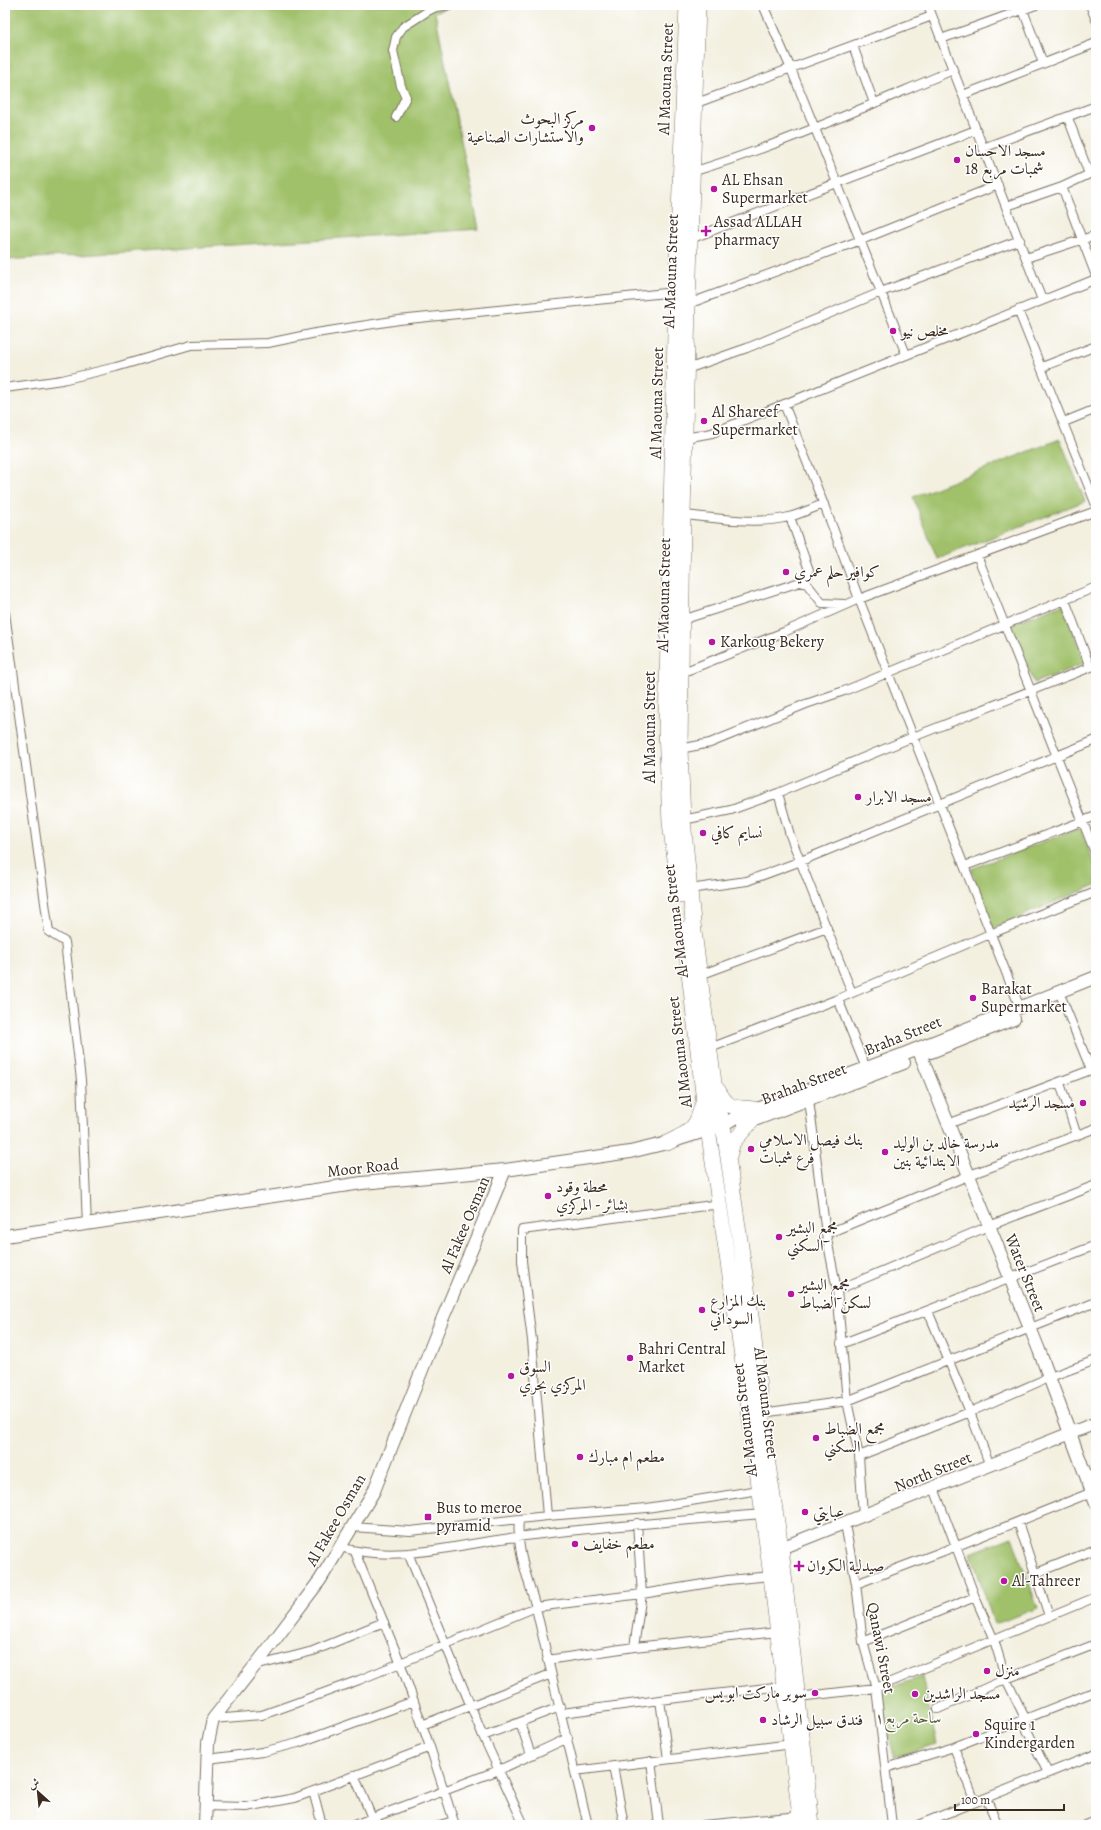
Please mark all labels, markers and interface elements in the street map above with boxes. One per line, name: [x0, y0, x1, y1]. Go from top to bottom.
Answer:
street label: Al Maouna Street: [653, 22, 679, 137]
place label: مركز البحوث والاستشارات الصناعية: [467, 108, 584, 148]
marker: مركز البحوث والاستشارات الصناعية: [587, 123, 597, 133]
place label: مسجد الاحسان شمبات مربع 18: [965, 140, 1046, 184]
marker: مسجد الاحسان شمبات مربع 18: [952, 155, 962, 165]
place label: AL Ehsan Supermarket: [721, 169, 808, 209]
marker: AL Ehsan Supermarket: [709, 184, 719, 194]
place label: Assad ALLAH pharmacy: [713, 211, 802, 251]
street label: Al-Maouna Street: [658, 213, 684, 330]
marker: Assad ALLAH pharmacy: [701, 226, 711, 236]
place label: مخلص نيو: [899, 320, 949, 342]
marker: مخلص نيو: [888, 326, 898, 336]
street label: Al Maouna Street: [645, 347, 669, 460]
place label: Al Shareef Supermarket: [711, 401, 798, 441]
marker: Al Shareef Supermarket: [699, 416, 709, 426]
street label: Al-Maouna Street: [652, 537, 676, 654]
place label: كوافير حلم عمري: [794, 561, 880, 588]
marker: كوافير حلم عمري: [781, 567, 791, 577]
place label: Karkoug Bekery: [720, 631, 825, 653]
marker: Karkoug Bekery: [707, 637, 717, 647]
street label: Al Maouna Street: [639, 671, 661, 784]
place label: مسجد الابرار: [864, 786, 932, 808]
marker: مسجد الابرار: [853, 792, 863, 802]
place label: نسايم كافي: [711, 822, 763, 847]
marker: نسايم كافي: [698, 828, 708, 838]
street label: Al-Maouna Street: [658, 863, 694, 980]
place label: Barakat Supermarket: [981, 978, 1067, 1018]
marker: Barakat Supermarket: [968, 993, 978, 1003]
street label: Al Maouna Street: [662, 995, 698, 1110]
street label: Braha Street: [861, 1011, 945, 1061]
street label: Brahah Street: [758, 1058, 850, 1110]
place label: مسجد الرشيد: [1008, 1092, 1075, 1114]
marker: مسجد الرشيد: [1078, 1098, 1088, 1108]
place label: بنك فيصل الاسلامي فرع شمبات: [759, 1129, 863, 1171]
place label: مدرسة خالد بن الوليد الابتدائية بنين: [893, 1132, 999, 1172]
marker: بنك فيصل الاسلامي فرع شمبات: [746, 1144, 756, 1154]
marker: مدرسة خالد بن الوليد الابتدائية بنين: [880, 1147, 890, 1157]
street label: Moor Road: [326, 1153, 400, 1183]
street label: Al Fakee Osman: [434, 1173, 495, 1278]
place label: محطة وقود بشائر - المركزي: [556, 1176, 628, 1217]
marker: محطة وقود بشائر - المركزي: [543, 1191, 553, 1201]
place label: مجمع البشير السكني: [785, 1217, 838, 1261]
street label: Water Street: [999, 1230, 1051, 1315]
marker: مجمع البشير السكني: [774, 1232, 784, 1242]
place label: مجمع البشير لسكن الضباط: [797, 1274, 871, 1314]
marker: مجمع البشير لسكن الضباط: [786, 1289, 796, 1299]
place label: بنك المزارع السوداني: [710, 1290, 766, 1331]
marker: بنك المزارع السوداني: [697, 1305, 707, 1315]
place label: Bahri Central Market: [638, 1338, 726, 1378]
street label: Al Maouna Street: [748, 1345, 784, 1460]
marker: Bahri Central Market: [625, 1353, 635, 1363]
place label: السوق المركزي بحري: [519, 1356, 586, 1397]
street label: Al-Maouna Street: [727, 1362, 763, 1479]
marker: السوق المركزي بحري: [506, 1371, 516, 1381]
place label: مجمع الضباط السكني: [824, 1418, 885, 1462]
marker: مجمع الضباط السكني: [811, 1433, 821, 1443]
place label: مطعم ام مبارك: [588, 1446, 665, 1472]
street label: North Street: [891, 1447, 975, 1497]
marker: مطعم ام مبارك: [575, 1452, 585, 1462]
street label: Al Fakee Osman: [300, 1470, 371, 1571]
place label: Bus to meroe pyramid: [436, 1497, 522, 1537]
place label: عبايتي: [813, 1501, 844, 1526]
marker: عبايتي: [800, 1507, 810, 1517]
marker: Bus to meroe pyramid: [423, 1512, 433, 1522]
place label: مطعم خفايف: [583, 1533, 655, 1559]
marker: مطعم خفايف: [570, 1539, 580, 1549]
place label: صيدلية الكروان: [807, 1555, 884, 1577]
marker: صيدلية الكروان: [794, 1561, 804, 1571]
place label: Al-Tahreer: [1011, 1570, 1080, 1592]
marker: Al-Tahreer: [999, 1576, 1009, 1586]
street label: Qanawi Street: [861, 1600, 901, 1696]
place label: منزل: [995, 1660, 1020, 1682]
marker: منزل: [982, 1666, 992, 1676]
place label: سوبر ماركت ابو يس: [704, 1682, 807, 1704]
place label: مسجد الراشدين: [923, 1683, 1001, 1705]
marker: سوبر ماركت ابو يس: [810, 1688, 820, 1698]
marker: مسجد الراشدين: [910, 1689, 920, 1699]
park label: ساحة مربع١: [875, 1707, 941, 1733]
place label: فندق سبيل الرشاد: [771, 1709, 863, 1731]
place label: Squire 1 Kindergarden: [984, 1714, 1075, 1754]
marker: فندق سبيل الرشاد: [758, 1715, 768, 1725]
marker: Squire 1 Kindergarden: [971, 1729, 981, 1739]
north arrow: [18, 1772, 58, 1812]
text: ش: [25, 1774, 42, 1793]
scale bar: [955, 1786, 1064, 1812]
text: 100 m: [961, 1792, 990, 1808]

